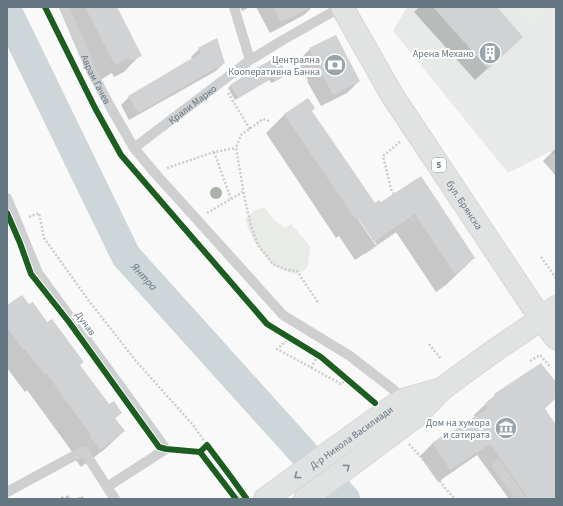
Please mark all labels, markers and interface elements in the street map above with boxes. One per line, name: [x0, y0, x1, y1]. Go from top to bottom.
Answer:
building icon: Арена Механо: [477, 40, 503, 66]
place label: Арена Механо: [413, 47, 474, 61]
bank icon: Централна Кооперативна Банка: [322, 52, 348, 78]
street label: Аврам Гачев: [77, 53, 114, 107]
place label: Централна Кооперативна Банка: [228, 53, 320, 79]
street label: Крали Марко: [166, 82, 220, 128]
road number: 5: [432, 158, 446, 172]
street label: бул. Брянска: [443, 178, 486, 233]
water label: Янтра: [127, 259, 161, 294]
street label: Дунав: [72, 309, 99, 339]
street label: Д-р Никола Василиади: [307, 403, 396, 473]
museum icon: Дом на хумора и сатирата: [493, 415, 519, 441]
place label: Дом на хумора и сатирата: [426, 416, 490, 442]
one-way arrow: [343, 465, 350, 472]
one-way arrow: [294, 471, 301, 478]

